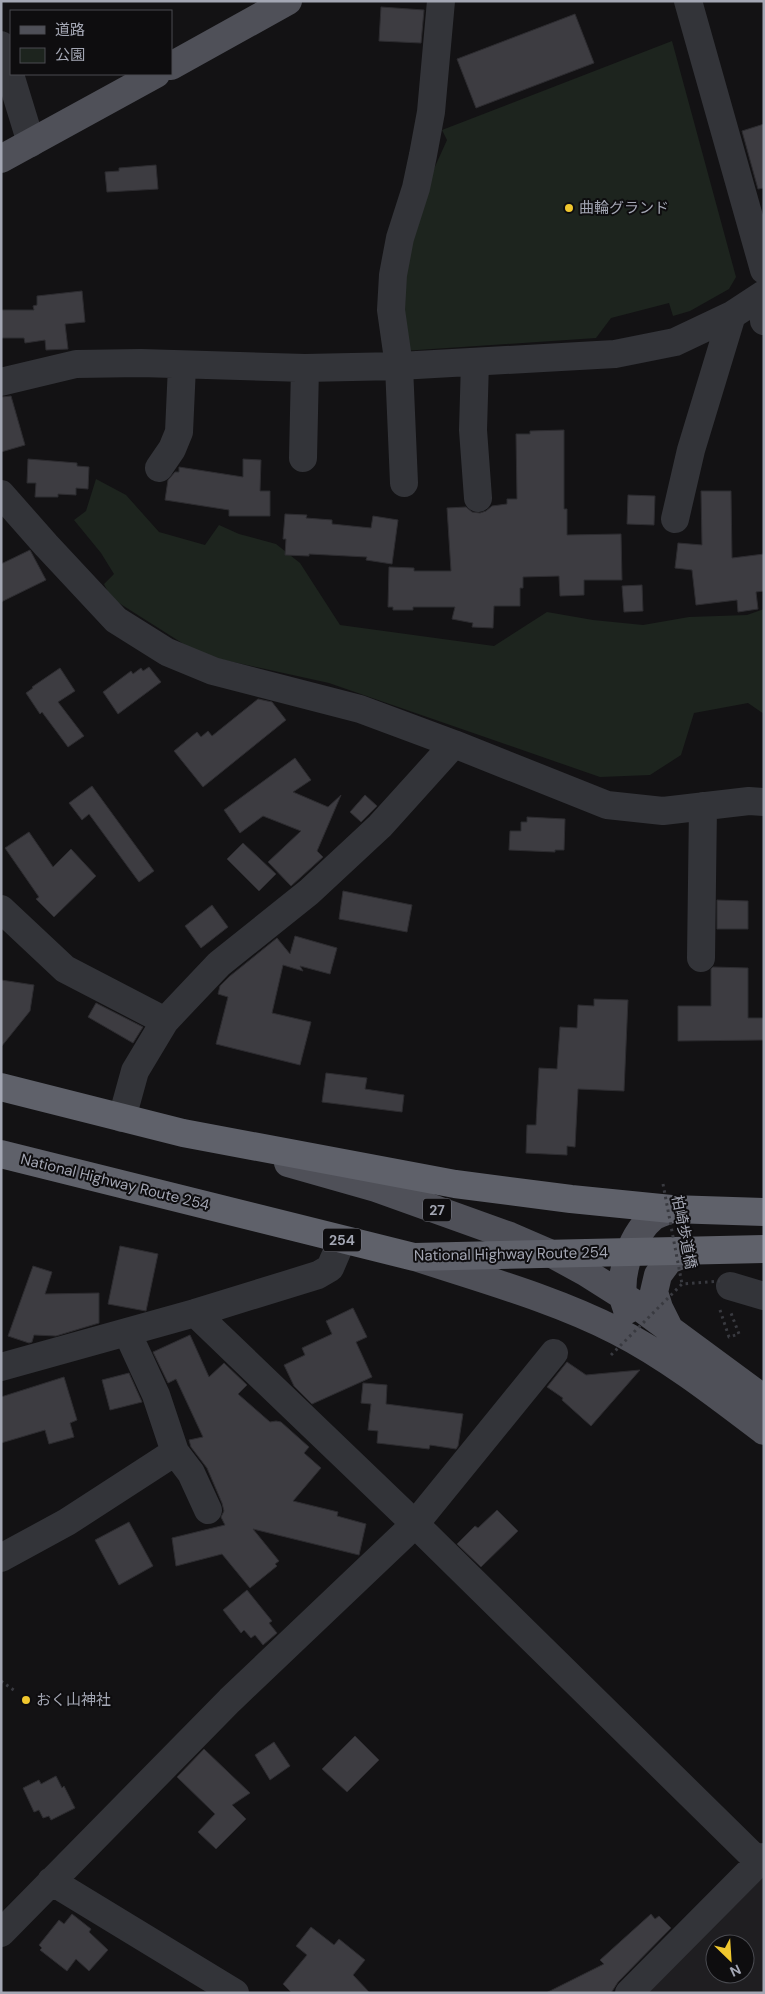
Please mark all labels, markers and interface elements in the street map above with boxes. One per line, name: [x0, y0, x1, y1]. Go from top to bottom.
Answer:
legend: [10, 10, 172, 75]
text: 道路: [55, 20, 85, 40]
text: 公園: [55, 45, 85, 65]
place label: 曲輪グランド: [579, 198, 669, 218]
marker: 曲輪グランド: [563, 202, 575, 214]
street label: National Highway Route 254: [18, 1149, 212, 1215]
street label: 柏崎歩道橋: [667, 1193, 701, 1271]
road number: 27: [423, 1198, 451, 1222]
road number: 254: [323, 1228, 361, 1252]
street label: National Highway Route 254: [414, 1242, 608, 1266]
place label: おく山神社: [36, 1690, 111, 1710]
marker: おく山神社: [20, 1694, 32, 1706]
north arrow: [705, 1934, 755, 1984]
text: N: [727, 1960, 744, 1981]

